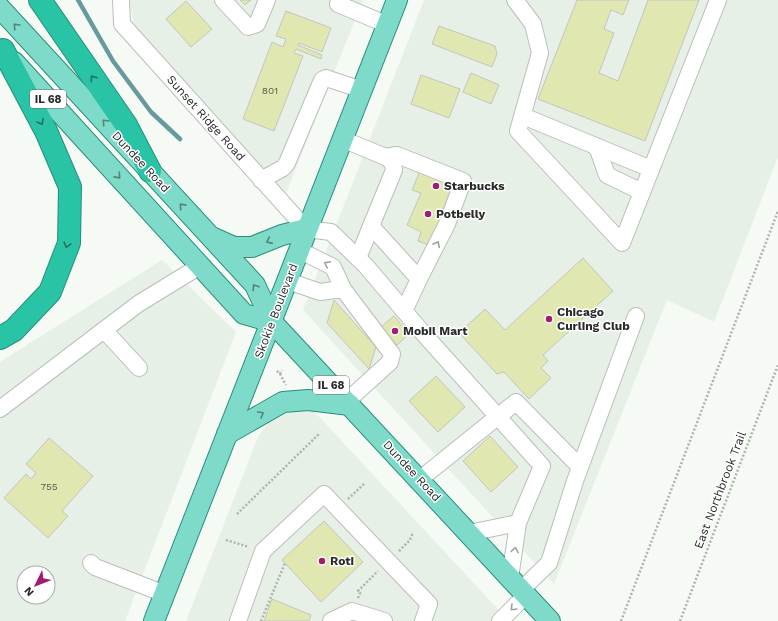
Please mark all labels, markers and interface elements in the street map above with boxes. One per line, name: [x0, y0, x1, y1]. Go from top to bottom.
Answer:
one-way arrow: [14, 23, 21, 31]
street label: Sunset Ridge Road: [164, 72, 248, 164]
one-way arrow: [91, 75, 98, 82]
house number: 801: [262, 85, 278, 96]
road number: IL 68: [30, 90, 66, 108]
one-way arrow: [36, 118, 43, 125]
one-way arrow: [102, 119, 109, 126]
street label: Dundee Road: [109, 129, 173, 195]
one-way arrow: [114, 172, 121, 179]
place label: Starbucks: [444, 179, 505, 193]
marker: Starbucks: [431, 181, 441, 191]
one-way arrow: [179, 203, 187, 211]
place label: Potbelly: [436, 207, 485, 221]
marker: Potbelly: [423, 209, 433, 219]
one-way arrow: [266, 236, 274, 244]
one-way arrow: [432, 241, 440, 248]
one-way arrow: [64, 242, 72, 249]
one-way arrow: [324, 261, 331, 268]
street label: Skokie Boulevard: [251, 262, 301, 360]
one-way arrow: [253, 284, 260, 291]
place label: Chicago Curling Club: [557, 305, 630, 333]
marker: Chicago Curling Club: [544, 314, 554, 324]
place label: Mobil Mart: [403, 324, 468, 338]
marker: Mobil Mart: [390, 326, 400, 336]
road number: IL 68: [313, 376, 349, 394]
one-way arrow: [257, 411, 264, 418]
street label: East Northbrook Trail: [691, 429, 749, 551]
street label: Dundee Road: [380, 438, 444, 504]
house number: 755: [40, 481, 58, 492]
one-way arrow: [510, 547, 519, 553]
place label: Roti: [330, 554, 354, 568]
marker: Roti: [317, 556, 327, 566]
north arrow: [16, 565, 56, 605]
text: N: [22, 584, 37, 599]
one-way arrow: [510, 603, 518, 611]

